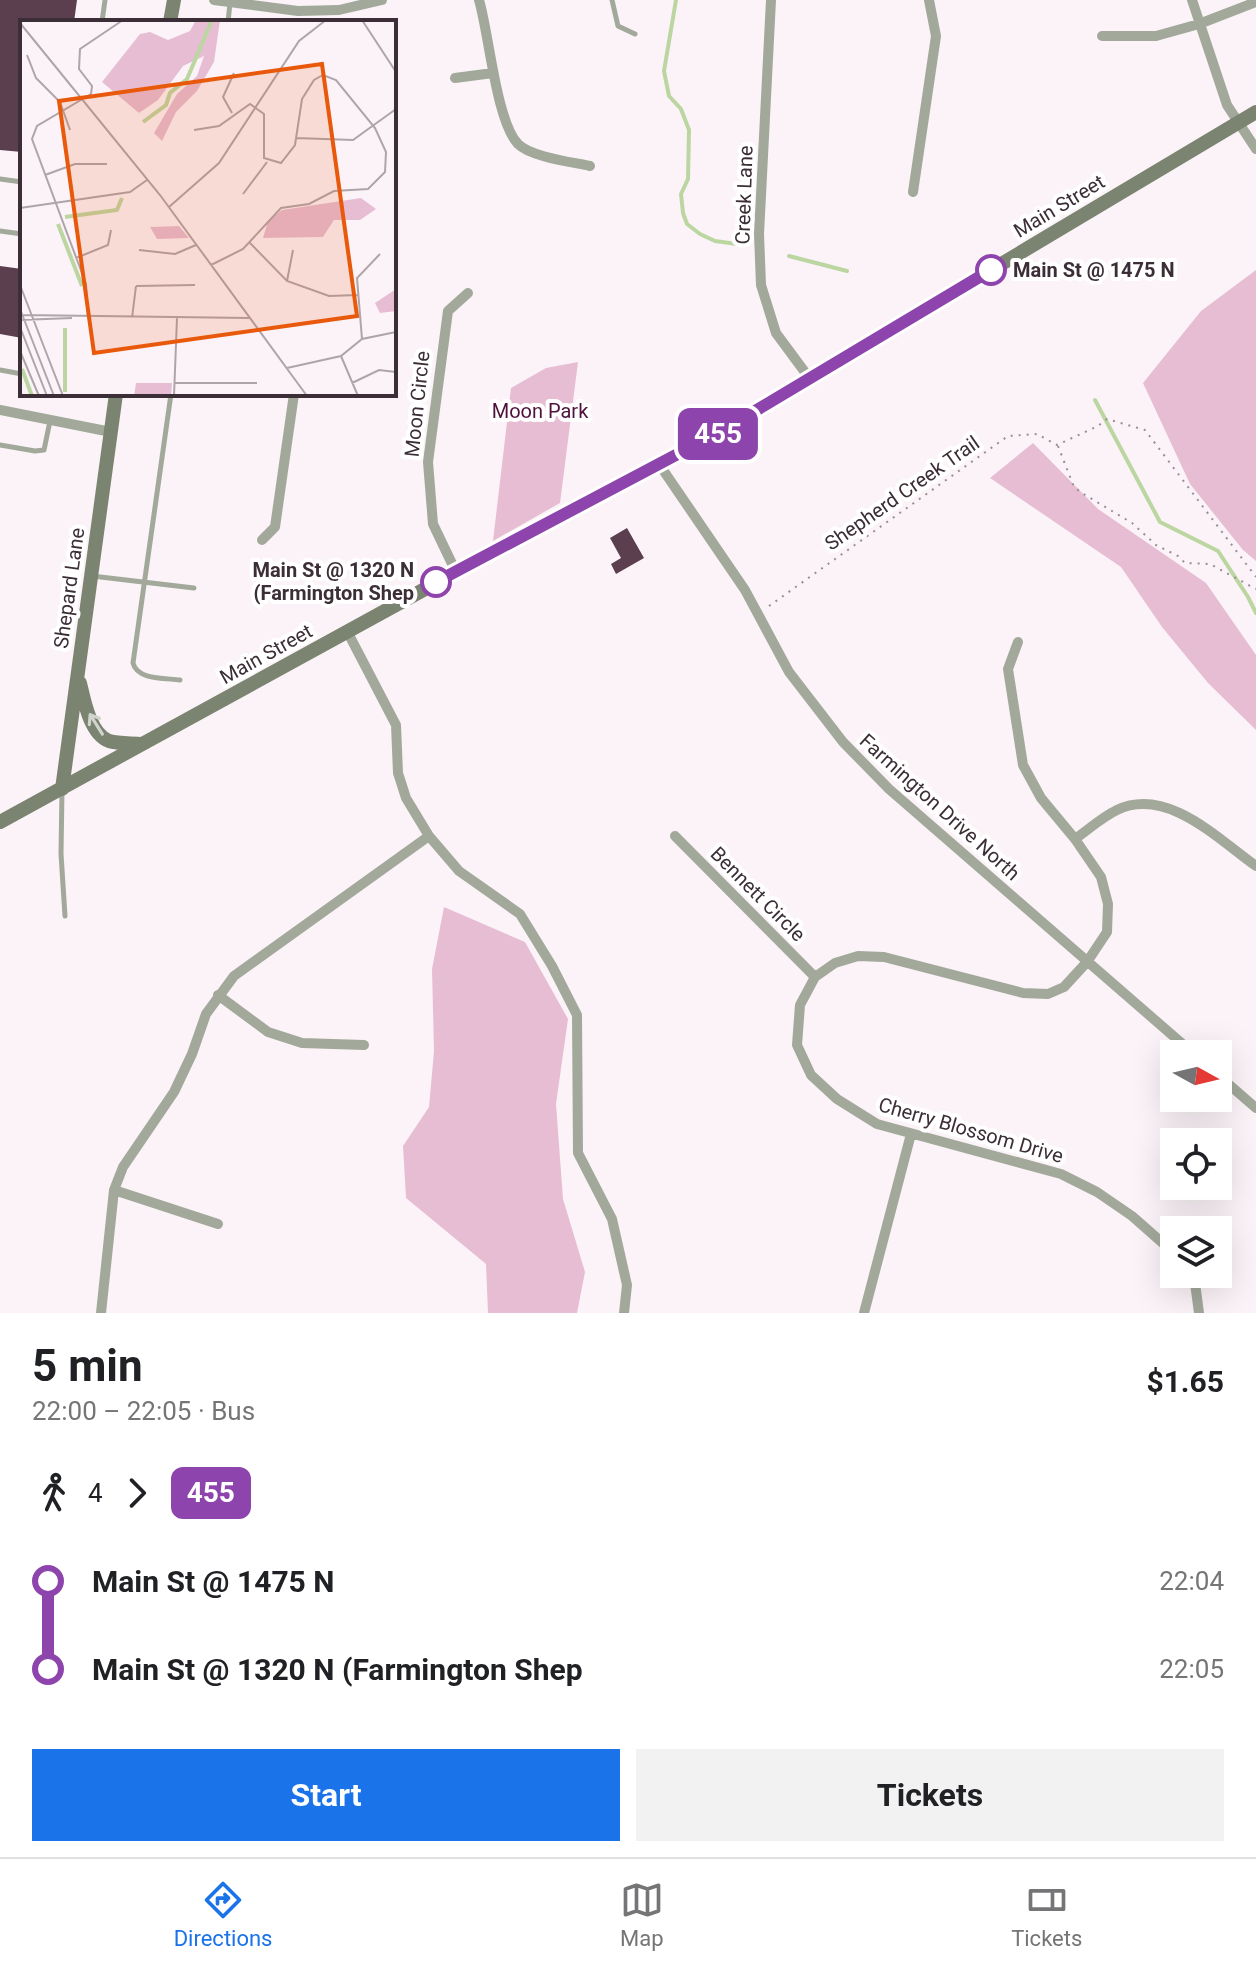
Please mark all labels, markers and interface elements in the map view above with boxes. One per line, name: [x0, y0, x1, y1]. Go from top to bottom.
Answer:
inset map: [20, 20, 396, 396]
street label: Creek Lane: [730, 145, 758, 245]
street label: Main Street: [1009, 169, 1109, 243]
marker: Main St @ 1475 N: [976, 255, 1006, 285]
place label: Main St @ 1475 N: [1013, 258, 1175, 282]
street label: Moon Circle: [399, 350, 435, 458]
park label: Moon Park: [492, 399, 589, 423]
line badge: 455: [672, 408, 764, 460]
text: 455: [694, 417, 742, 450]
street label: Shepherd Creek Trail: [820, 431, 984, 555]
street label: Shepard Lane: [49, 526, 89, 650]
place label: Main St @ 1320 N (Farmington Shep: [252, 558, 414, 605]
marker: Main St @ 1320 N (Farmington Shep: [421, 567, 451, 597]
street label: Main Street: [216, 619, 316, 689]
one-way arrow: [87, 714, 104, 736]
street label: Farmington Drive North: [855, 729, 1025, 885]
street label: Bennett Circle: [706, 842, 810, 946]
north arrow: [1160, 1040, 1232, 1112]
map controls: [1160, 1040, 1232, 1288]
street label: Cherry Blossom Drive: [876, 1092, 1066, 1168]
button: locate: [1160, 1128, 1232, 1200]
button: layers: [1160, 1216, 1232, 1288]
text: 5 min: [32, 1340, 143, 1392]
text: $1.65: [1146, 1364, 1224, 1399]
text: 22:00 – 22:05 · Bus: [32, 1396, 255, 1426]
icon: walk: [32, 1471, 76, 1515]
icon: forward: [115, 1471, 159, 1515]
text: 455: [187, 1476, 235, 1509]
text: 4: [88, 1478, 103, 1508]
text: Main St @ 1475 N: [92, 1564, 334, 1599]
text: 22:04: [1159, 1566, 1224, 1596]
text: Main St @ 1320 N (Farmington Shep: [92, 1652, 583, 1687]
text: 22:05: [1159, 1654, 1224, 1684]
button: Start: [32, 1749, 620, 1841]
button: Tickets: [636, 1749, 1224, 1841]
tab: Directions: [174, 1878, 272, 1951]
tab: Map: [620, 1878, 664, 1951]
tab: Tickets: [1011, 1878, 1082, 1951]

